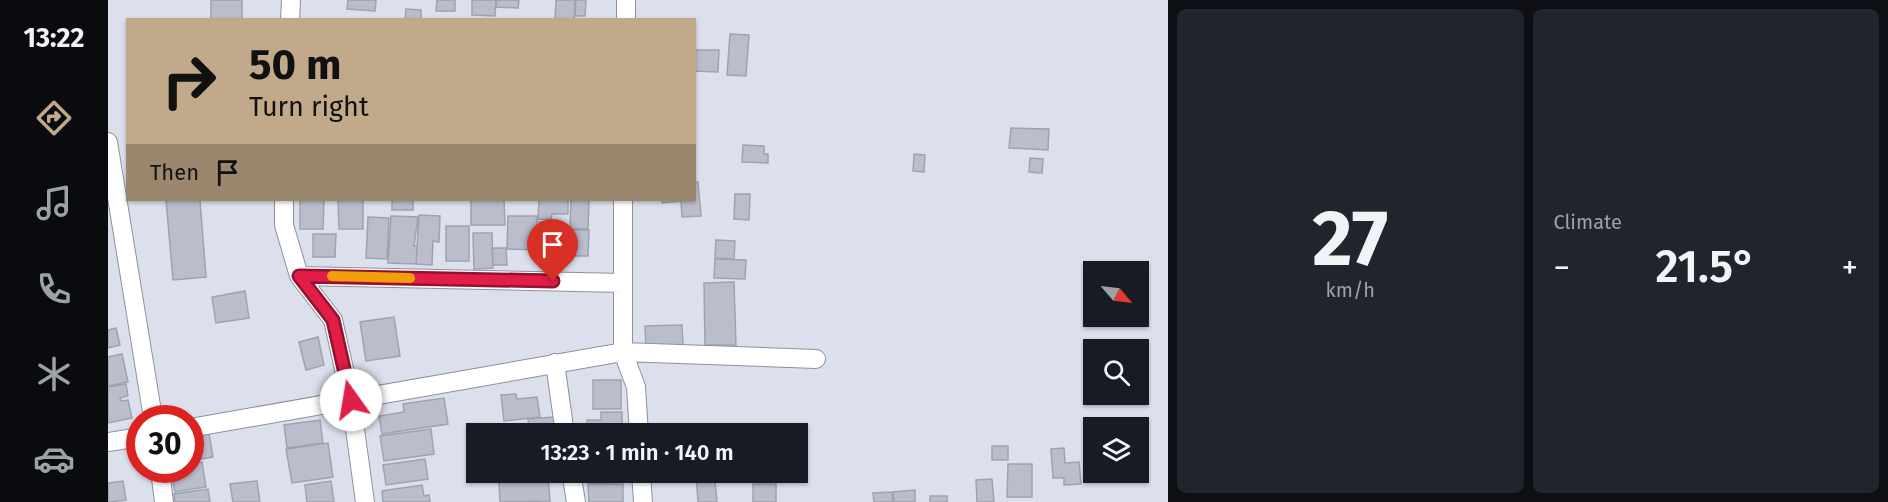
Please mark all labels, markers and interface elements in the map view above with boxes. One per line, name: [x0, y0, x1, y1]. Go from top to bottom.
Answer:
text: 13:22: [24, 22, 84, 54]
text: 50 m: [249, 40, 342, 90]
icon: right: [150, 42, 228, 120]
text: Turn right: [249, 91, 369, 123]
icon: directions: [33, 97, 75, 139]
icon: arrive: [211, 156, 244, 189]
text: Then: [150, 159, 199, 186]
icon: music: [33, 182, 75, 224]
text: 27: [1312, 192, 1388, 286]
text: Climate: [1554, 210, 1622, 234]
pin: [527, 219, 578, 281]
icon: arrive: [536, 228, 569, 261]
text: 21.5°: [1656, 240, 1756, 294]
text: −: [1554, 248, 1570, 288]
text: +: [1842, 248, 1858, 288]
north arrow: [1083, 261, 1149, 327]
map controls: [1083, 261, 1149, 483]
icon: phone: [33, 268, 75, 310]
text: km/h: [1326, 278, 1375, 302]
button: search: [1083, 339, 1149, 405]
icon: climate: [33, 353, 75, 395]
position arrow: [319, 368, 383, 432]
speed limit sign: 30: [126, 405, 204, 483]
button: layers: [1083, 417, 1149, 483]
icon: car: [33, 438, 75, 480]
text: 13:23 · 1 min · 140 m: [540, 439, 734, 466]

